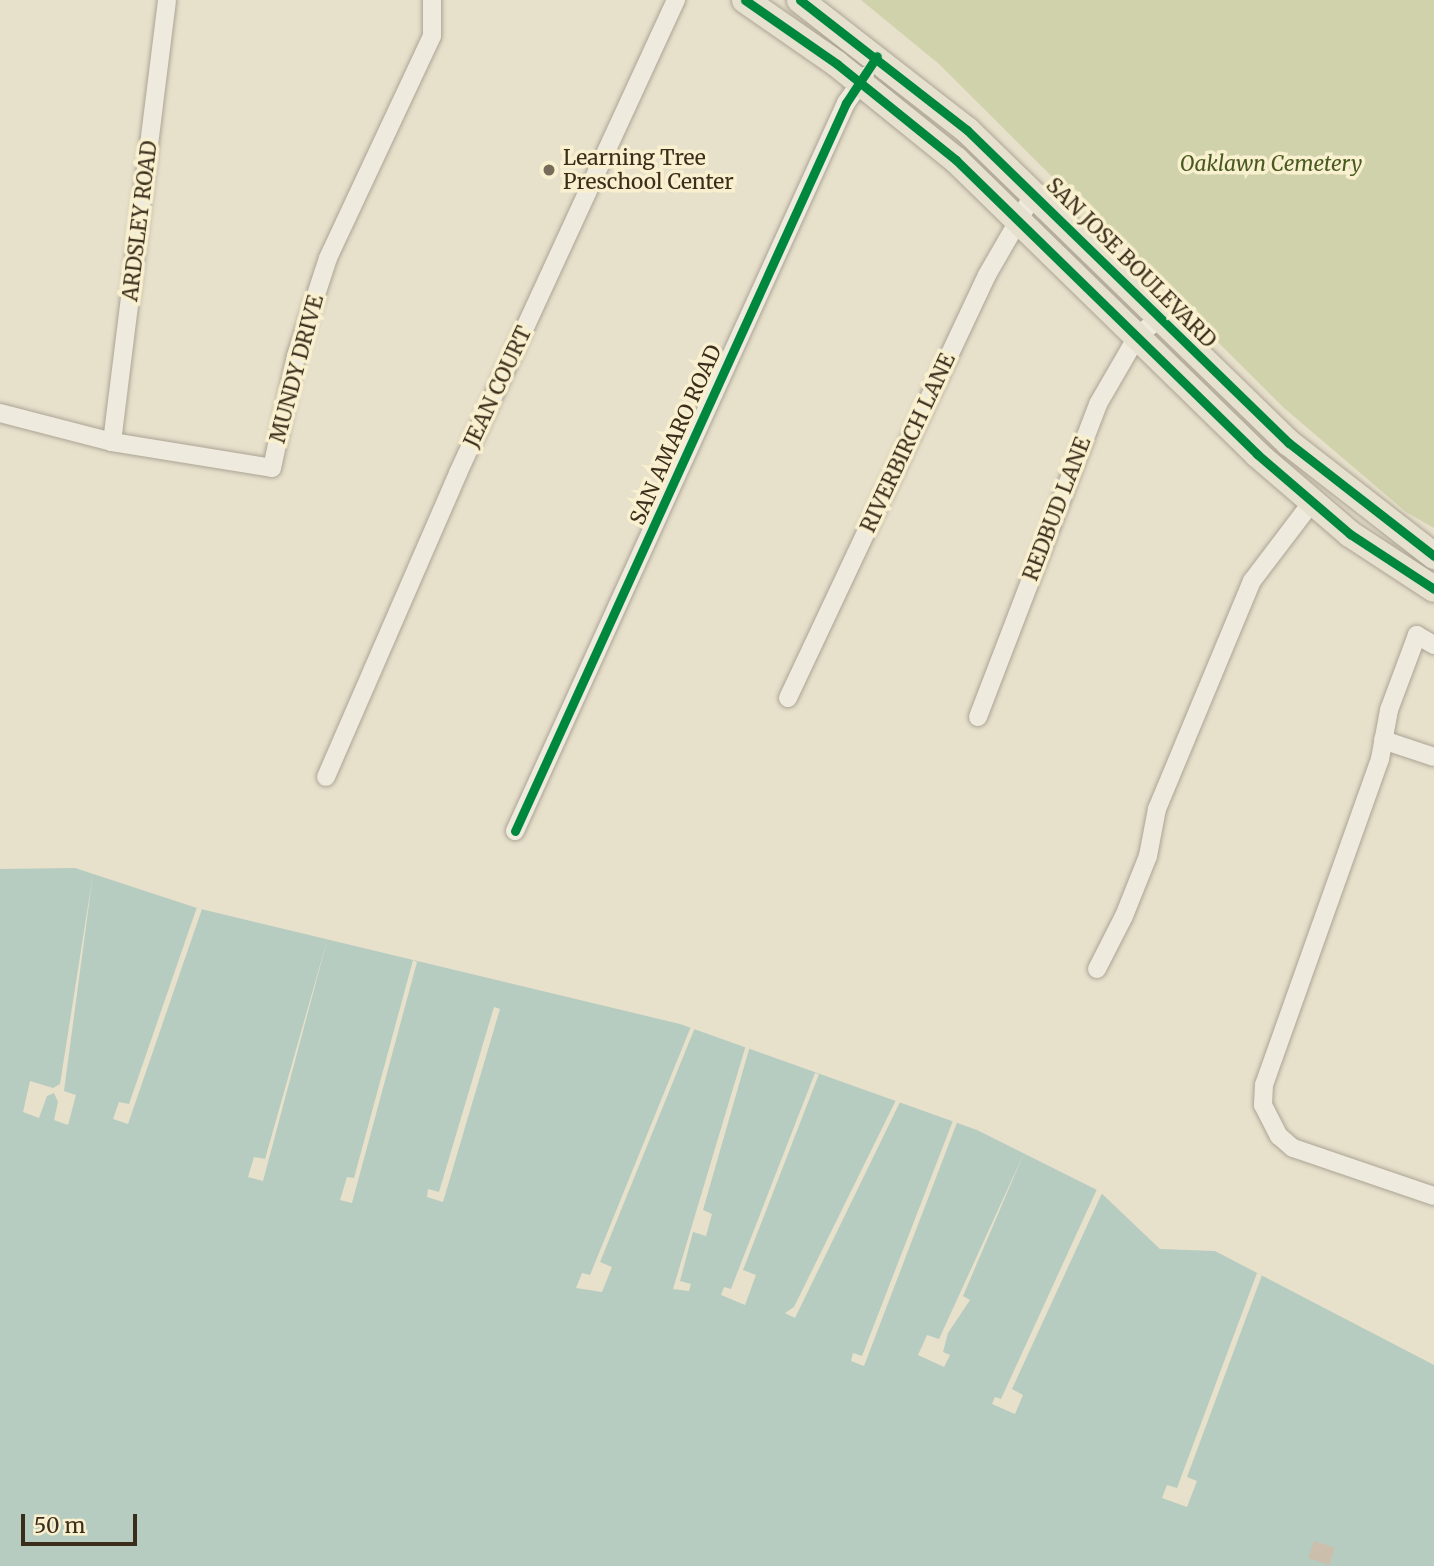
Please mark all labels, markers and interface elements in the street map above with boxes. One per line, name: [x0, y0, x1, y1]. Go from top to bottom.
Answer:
street label: ARDSLEY ROAD: [118, 139, 162, 303]
place label: Learning Tree Preschool Center: [563, 145, 734, 195]
park label: Oaklawn Cemetery: [1180, 151, 1362, 177]
marker: Learning Tree Preschool Center: [541, 162, 557, 178]
street label: SAN JOSE BOULEVARD: [1041, 173, 1221, 353]
street label: MUNDY DRIVE: [265, 292, 329, 446]
street label: JEAN COURT: [459, 322, 537, 452]
street label: SAN AMARO ROAD: [625, 341, 727, 529]
street label: RIVERBIRCH LANE: [855, 350, 961, 536]
street label: REDBUD LANE: [1018, 434, 1096, 584]
scale bar: [24, 1500, 140, 1544]
text: 50 m: [34, 1512, 85, 1539]

